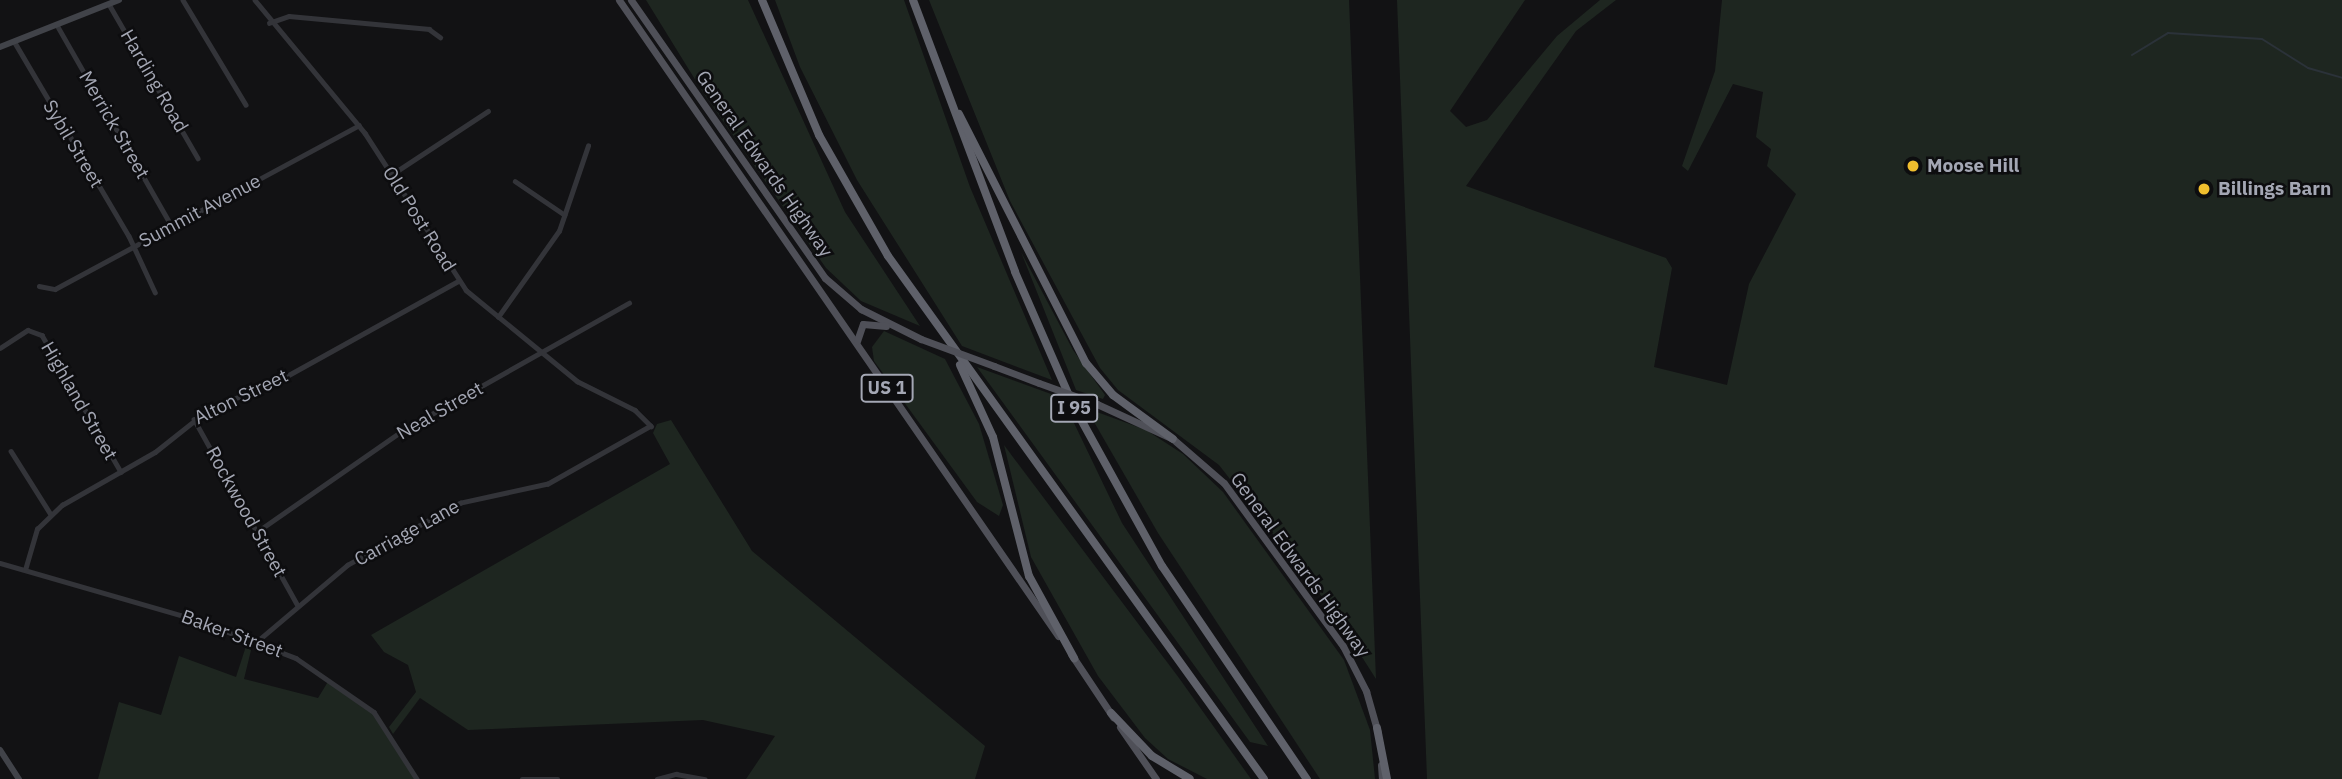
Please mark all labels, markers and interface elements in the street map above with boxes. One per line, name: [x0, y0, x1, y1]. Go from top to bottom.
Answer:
street label: Harding Road: [115, 25, 193, 137]
street label: General Edwards Highway: [691, 66, 837, 262]
street label: Merrick Street: [74, 67, 154, 183]
street label: Sybil Street: [38, 96, 108, 192]
place label: Moose Hill: [1927, 155, 2019, 177]
marker: Moose Hill: [1905, 158, 1921, 174]
street label: Old Post Road: [378, 162, 460, 276]
street label: Summit Avenue: [135, 169, 265, 253]
place label: Billings Barn: [2218, 178, 2331, 200]
marker: Billings Barn: [2196, 181, 2212, 197]
street label: Highland Street: [36, 338, 122, 464]
street label: Alton Street: [190, 364, 292, 430]
road number: US 1: [859, 374, 915, 402]
street label: Neal Street: [393, 377, 487, 445]
road number: I 95: [1050, 394, 1098, 422]
street label: Rockwood Street: [201, 443, 291, 581]
street label: General Edwards Highway: [1225, 468, 1375, 662]
street label: Carriage Lane: [351, 495, 463, 571]
street label: Baker Street: [178, 605, 286, 663]

